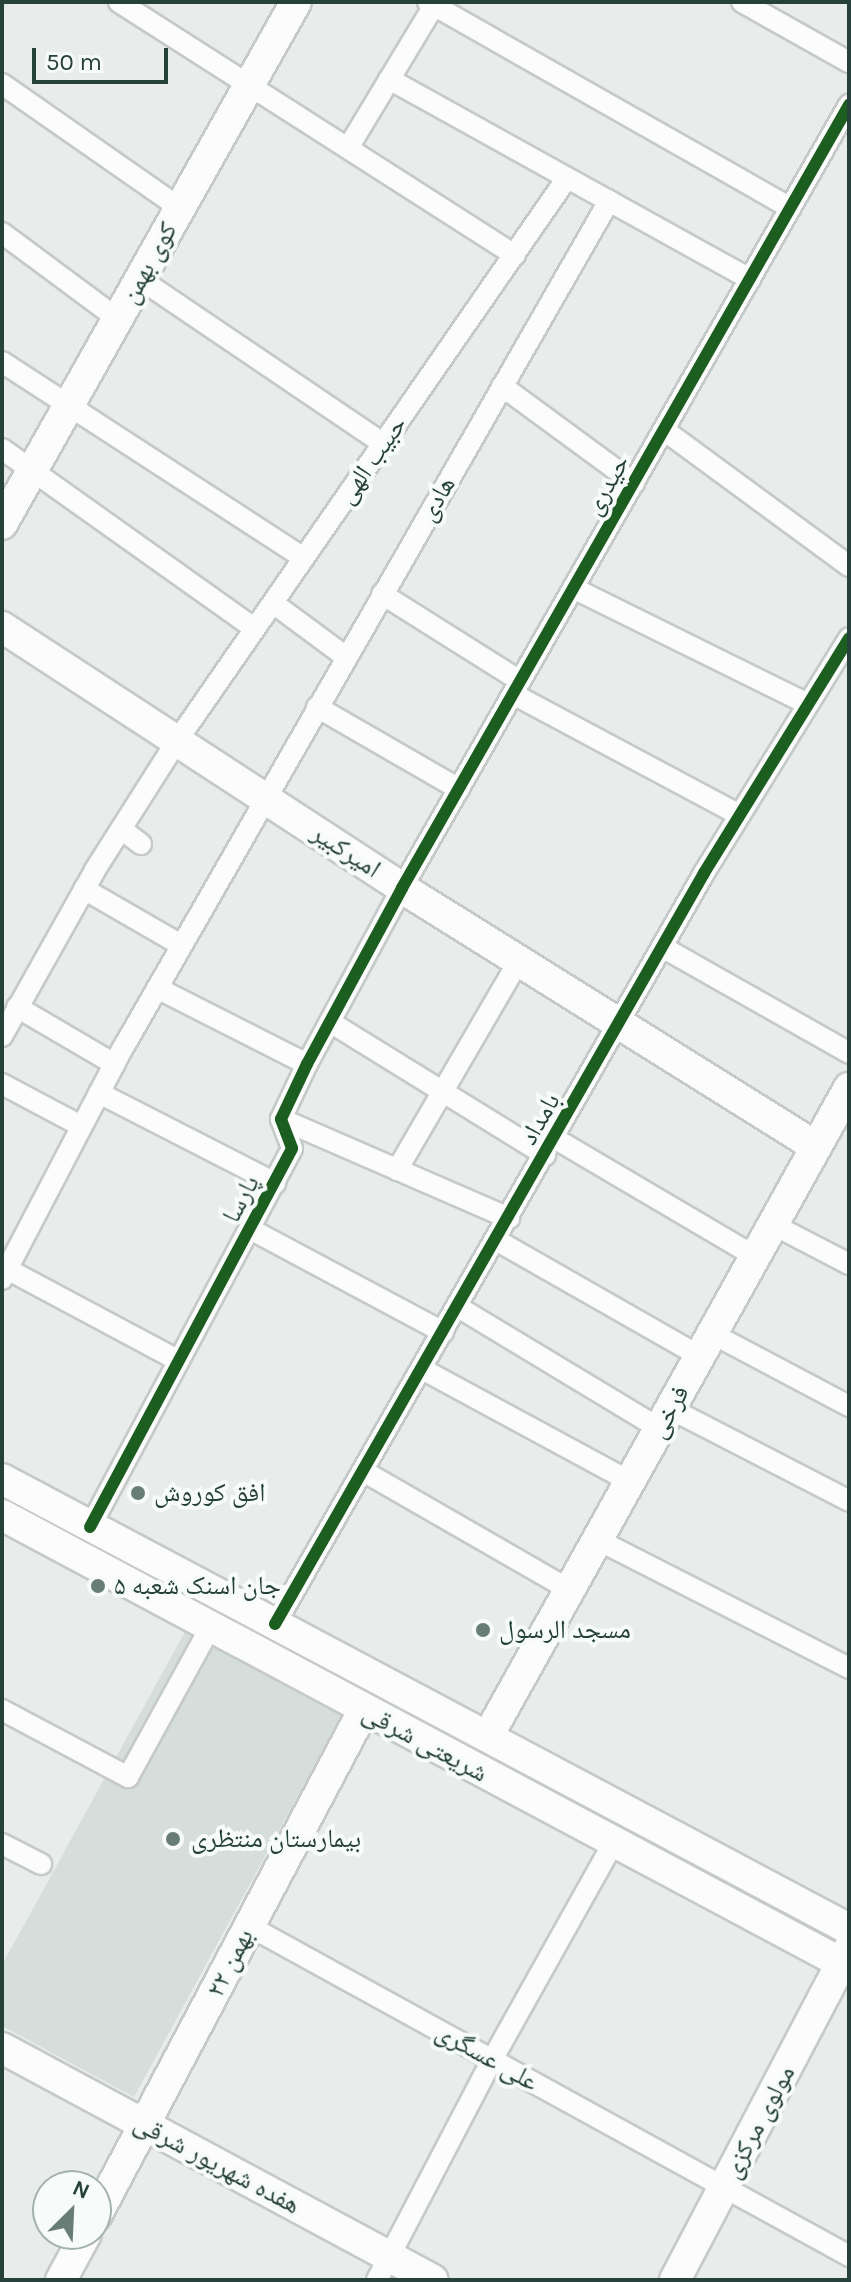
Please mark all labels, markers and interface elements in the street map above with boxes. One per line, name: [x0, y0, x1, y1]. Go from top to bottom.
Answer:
scale bar: [36, 32, 172, 82]
text: 50 m: [46, 48, 102, 76]
street label: کوی بهمن: [114, 217, 184, 309]
street label: حبیب الهی: [330, 410, 414, 510]
street label: حیدری: [577, 449, 637, 521]
street label: هادی: [412, 471, 462, 527]
street label: امیرکبیر: [306, 817, 386, 885]
street label: بامداد: [513, 1087, 567, 1151]
street label: پارسا: [216, 1170, 266, 1228]
street label: فرخی: [642, 1380, 696, 1444]
place label: افق کوروش: [154, 1477, 265, 1509]
marker: افق کوروش: [129, 1484, 147, 1502]
place label: جان اسنک شعبه ۵: [114, 1570, 281, 1602]
marker: جان اسنک شعبه ۵: [89, 1577, 107, 1595]
place label: مسجد الرسول: [499, 1614, 631, 1646]
marker: مسجد الرسول: [474, 1621, 492, 1639]
street label: شریعتی شرقی: [357, 1697, 493, 1789]
place label: بیمارستان منتظری: [191, 1823, 361, 1855]
marker: بیمارستان منتظری: [162, 1828, 184, 1850]
street label: ۲۲ بهمن: [200, 1924, 260, 2002]
street label: علی عسگری: [430, 2016, 544, 2098]
street label: مولوی مرکزی: [716, 2060, 802, 2184]
street label: هفده شهریور شرقی: [129, 2107, 305, 2221]
north arrow: [32, 2170, 112, 2250]
text: N: [68, 2175, 93, 2205]

